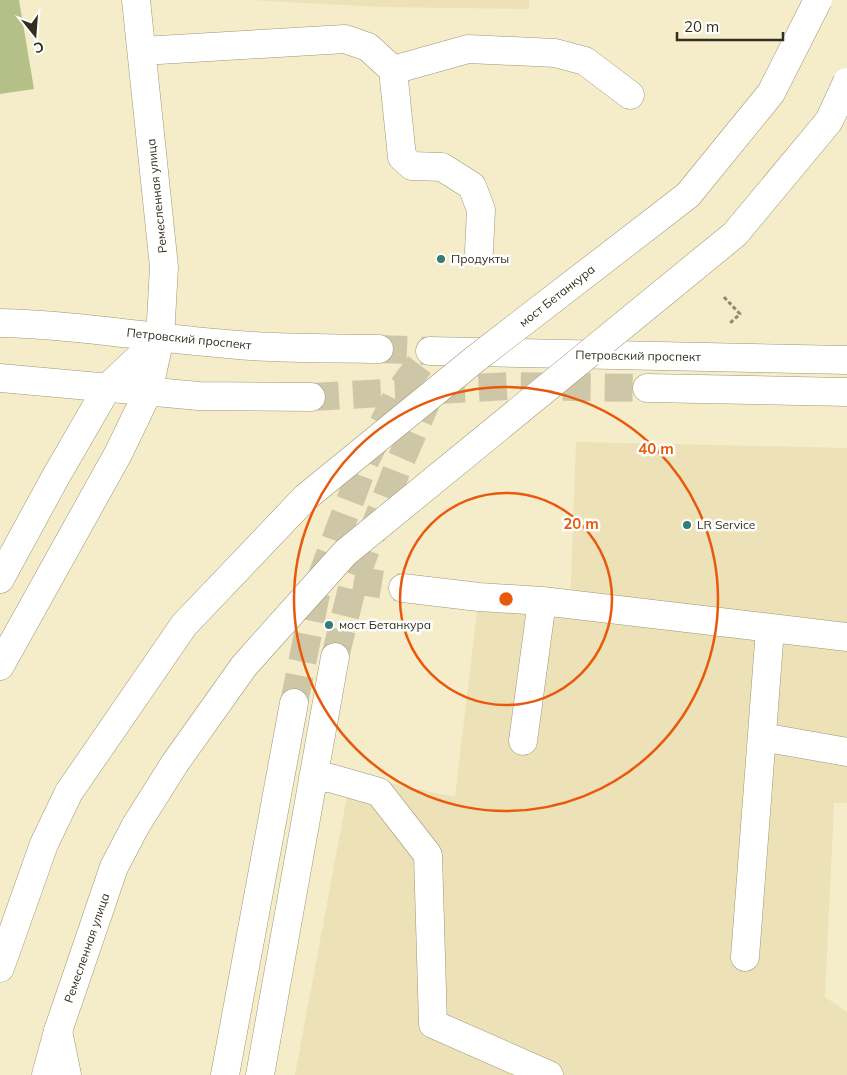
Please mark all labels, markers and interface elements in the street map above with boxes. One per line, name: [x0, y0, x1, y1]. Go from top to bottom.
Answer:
north arrow: [10, 10, 60, 60]
scale bar: [677, 10, 783, 42]
text: 20 m: [684, 17, 719, 36]
text: С: [32, 37, 46, 57]
street label: Ремесленная улица: [143, 138, 170, 254]
place label: Продукты: [451, 251, 509, 266]
marker: Продукты: [435, 253, 447, 265]
street label: мост Бетанкура: [516, 261, 598, 330]
street label: Петровский проспект: [126, 324, 253, 353]
street label: Петровский проспект: [575, 347, 701, 364]
text: 40 m: [638, 439, 674, 458]
text: 20 m: [563, 514, 599, 533]
place label: LR Service: [697, 517, 755, 532]
marker: LR Service: [681, 519, 693, 531]
centre of rings: [497, 590, 515, 608]
place label: мост Бетанкура: [339, 617, 431, 632]
marker: мост Бетанкура: [323, 619, 335, 631]
street label: Ремесленная улица: [61, 891, 112, 1005]

